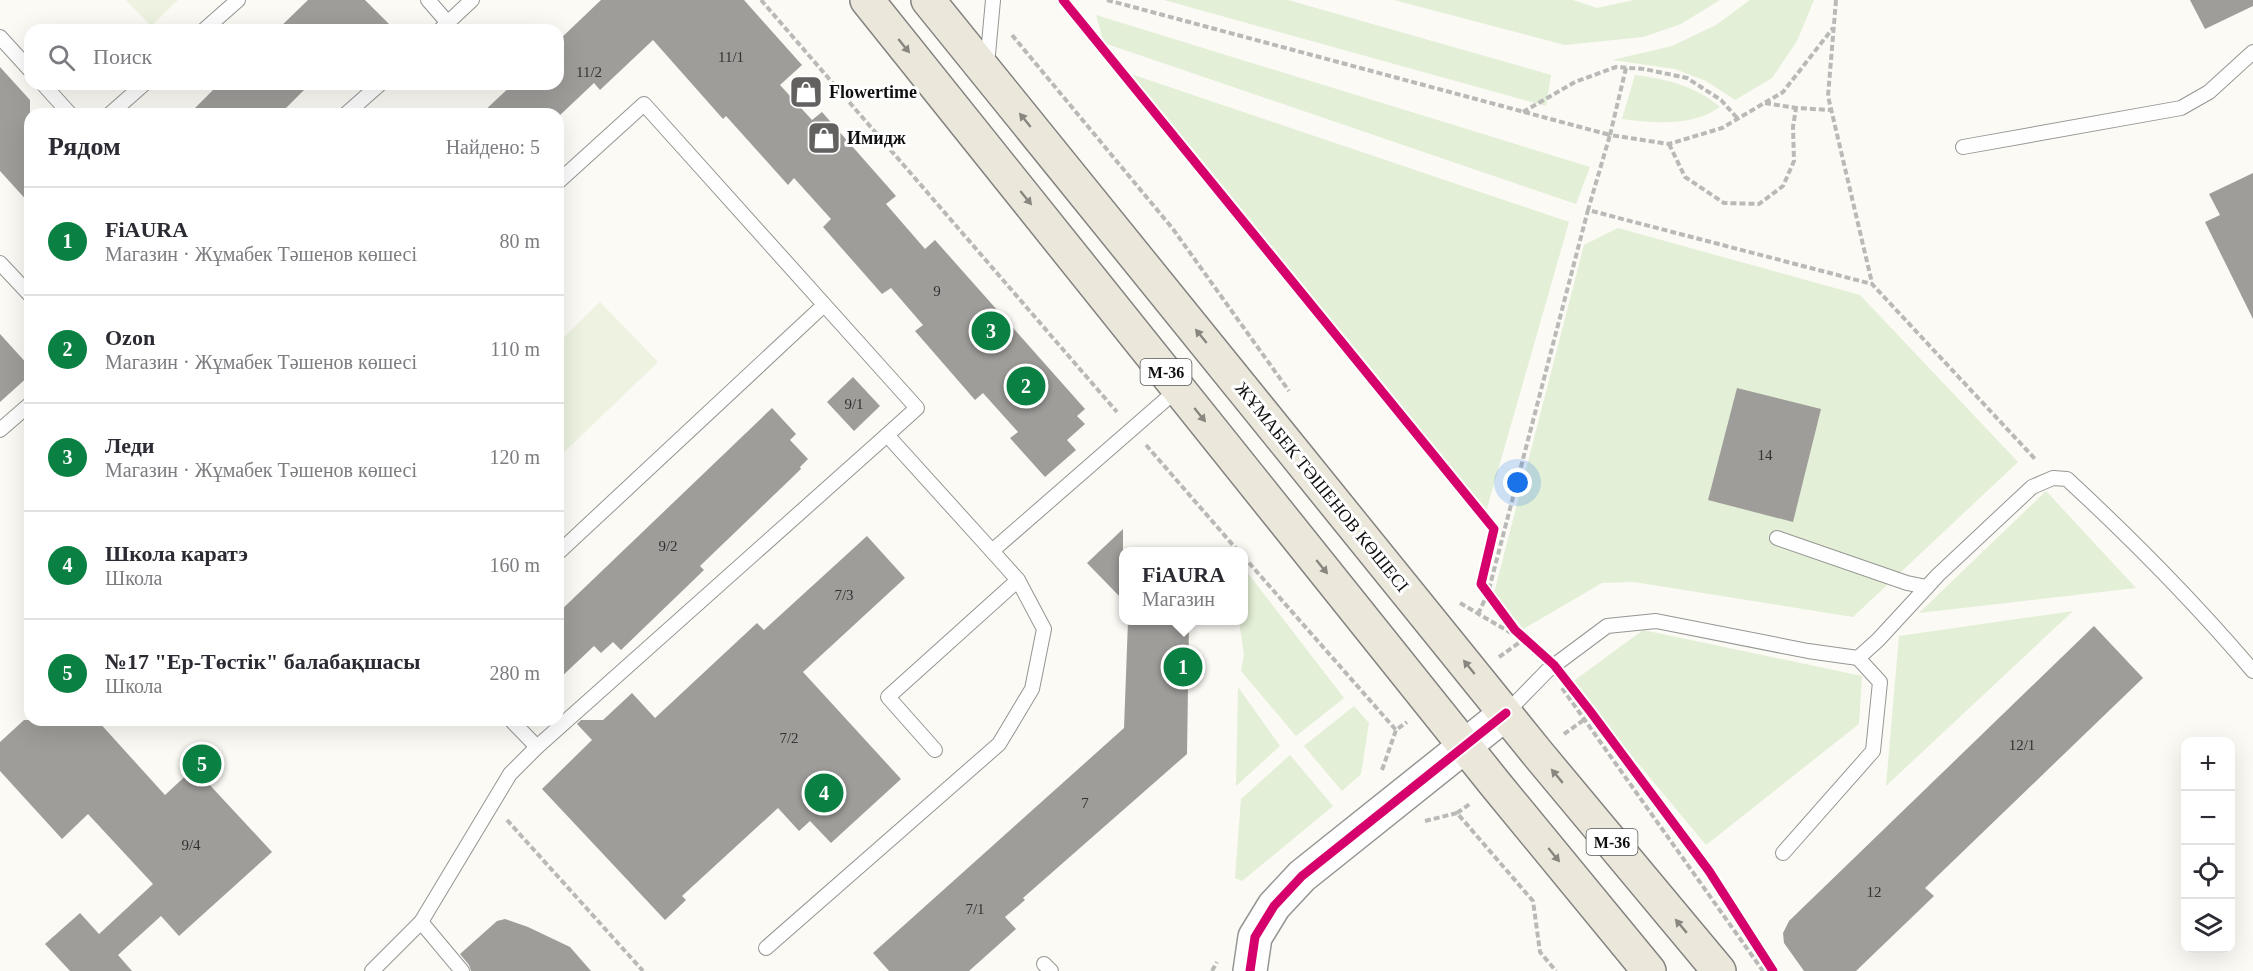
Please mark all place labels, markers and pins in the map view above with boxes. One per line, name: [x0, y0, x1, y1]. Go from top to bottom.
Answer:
shop icon: Flowertime: [788, 74, 824, 110]
place label: Flowertime: [829, 82, 917, 102]
shop icon: Имидж: [806, 120, 842, 156]
place label: Имидж: [847, 128, 907, 148]
pin: 3: [972, 308, 1010, 354]
pin: 2: [1006, 364, 1046, 408]
pin: 1: [1164, 644, 1202, 690]
pin: 5: [182, 742, 222, 786]
pin: 4: [804, 770, 844, 816]

